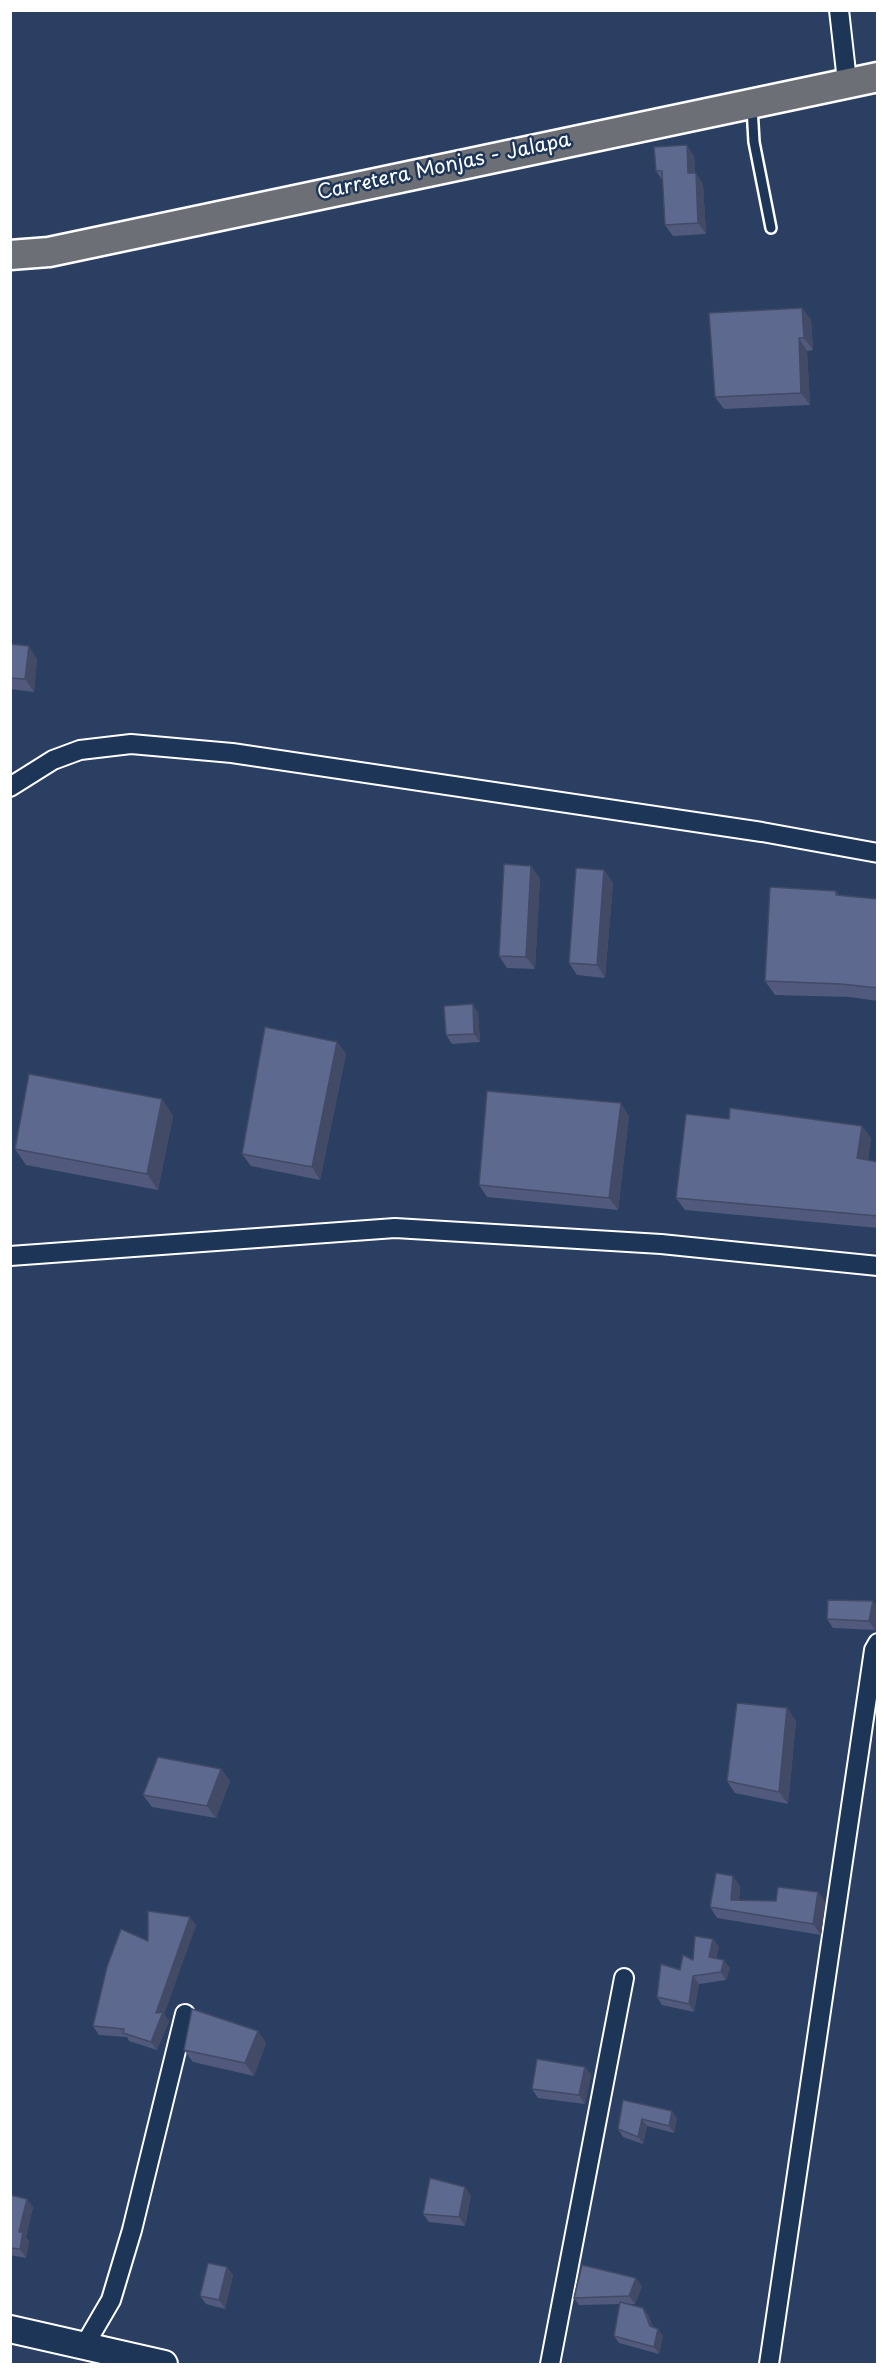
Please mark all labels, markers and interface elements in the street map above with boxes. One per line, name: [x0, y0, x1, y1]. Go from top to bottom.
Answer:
street label: Carretera Monjas - Jalapa: [315, 128, 573, 206]

